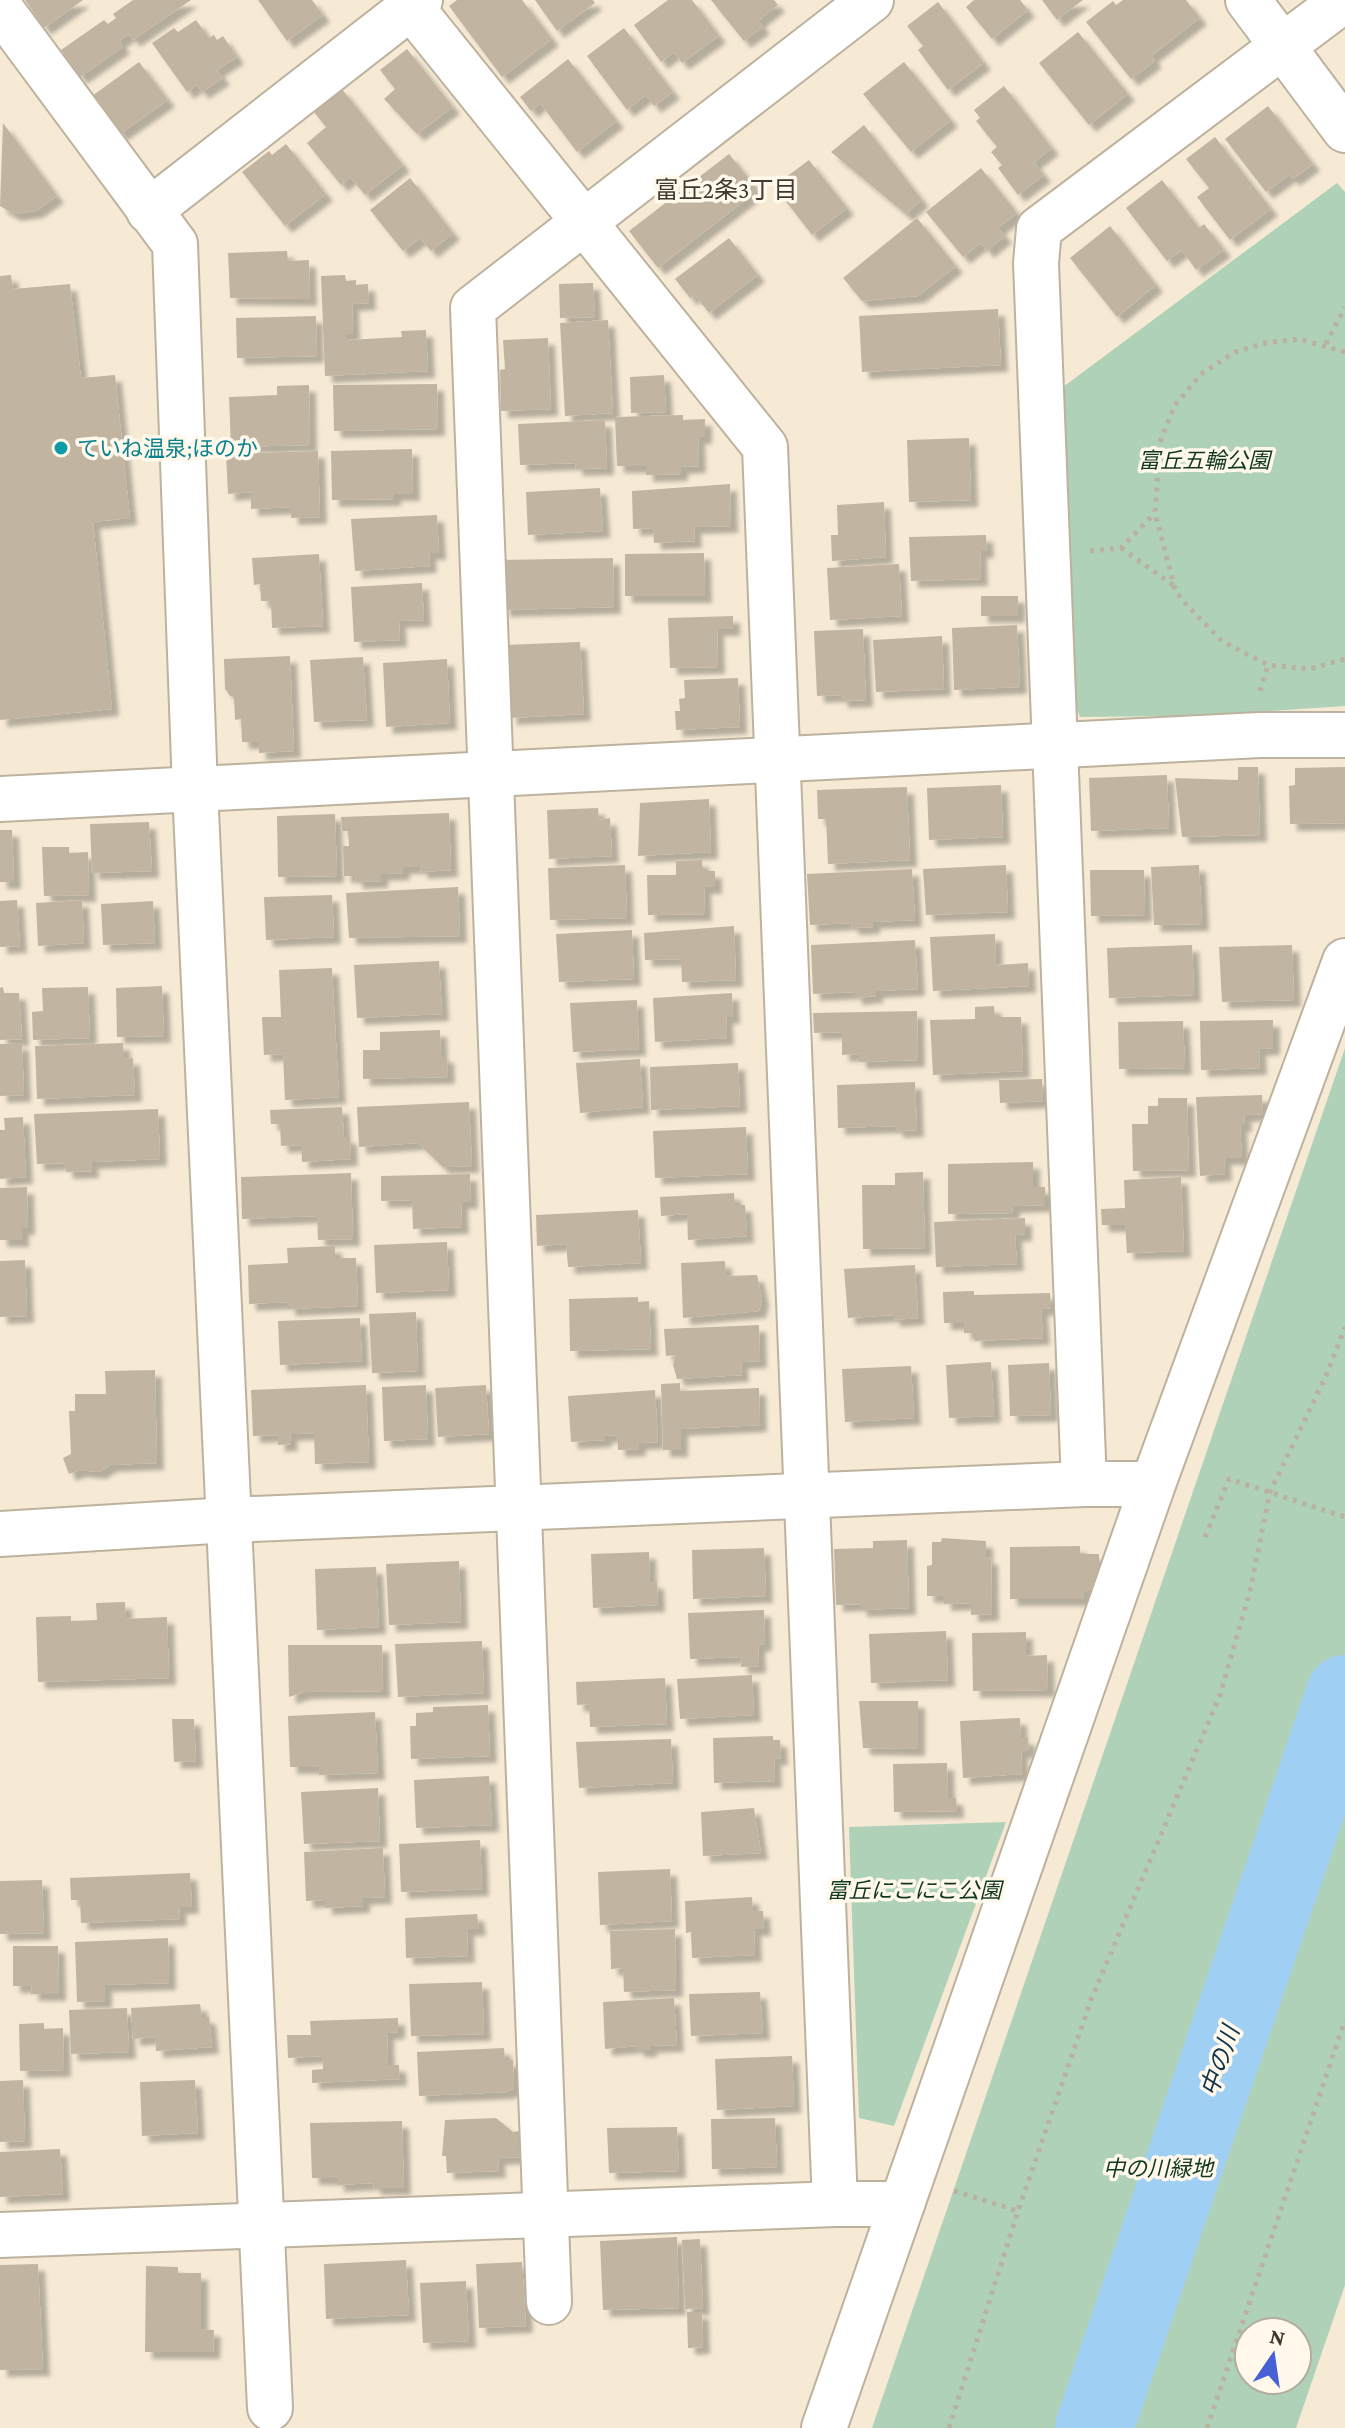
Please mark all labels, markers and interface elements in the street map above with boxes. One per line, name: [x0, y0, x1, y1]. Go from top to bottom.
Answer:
district label: 富丘2条3丁目: [655, 176, 797, 203]
place label: ていね温泉;ほのか: [77, 436, 258, 461]
marker: ていね温泉;ほのか: [52, 439, 70, 457]
park label: 富丘五輪公園: [1138, 448, 1273, 473]
park label: 富丘にこにこ公園: [826, 1878, 1005, 1903]
water label: 中の川: [1195, 2020, 1245, 2099]
park label: 中の川緑地: [1103, 2156, 1215, 2181]
north arrow: [1233, 2316, 1313, 2396]
text: N: [1267, 2323, 1288, 2351]

